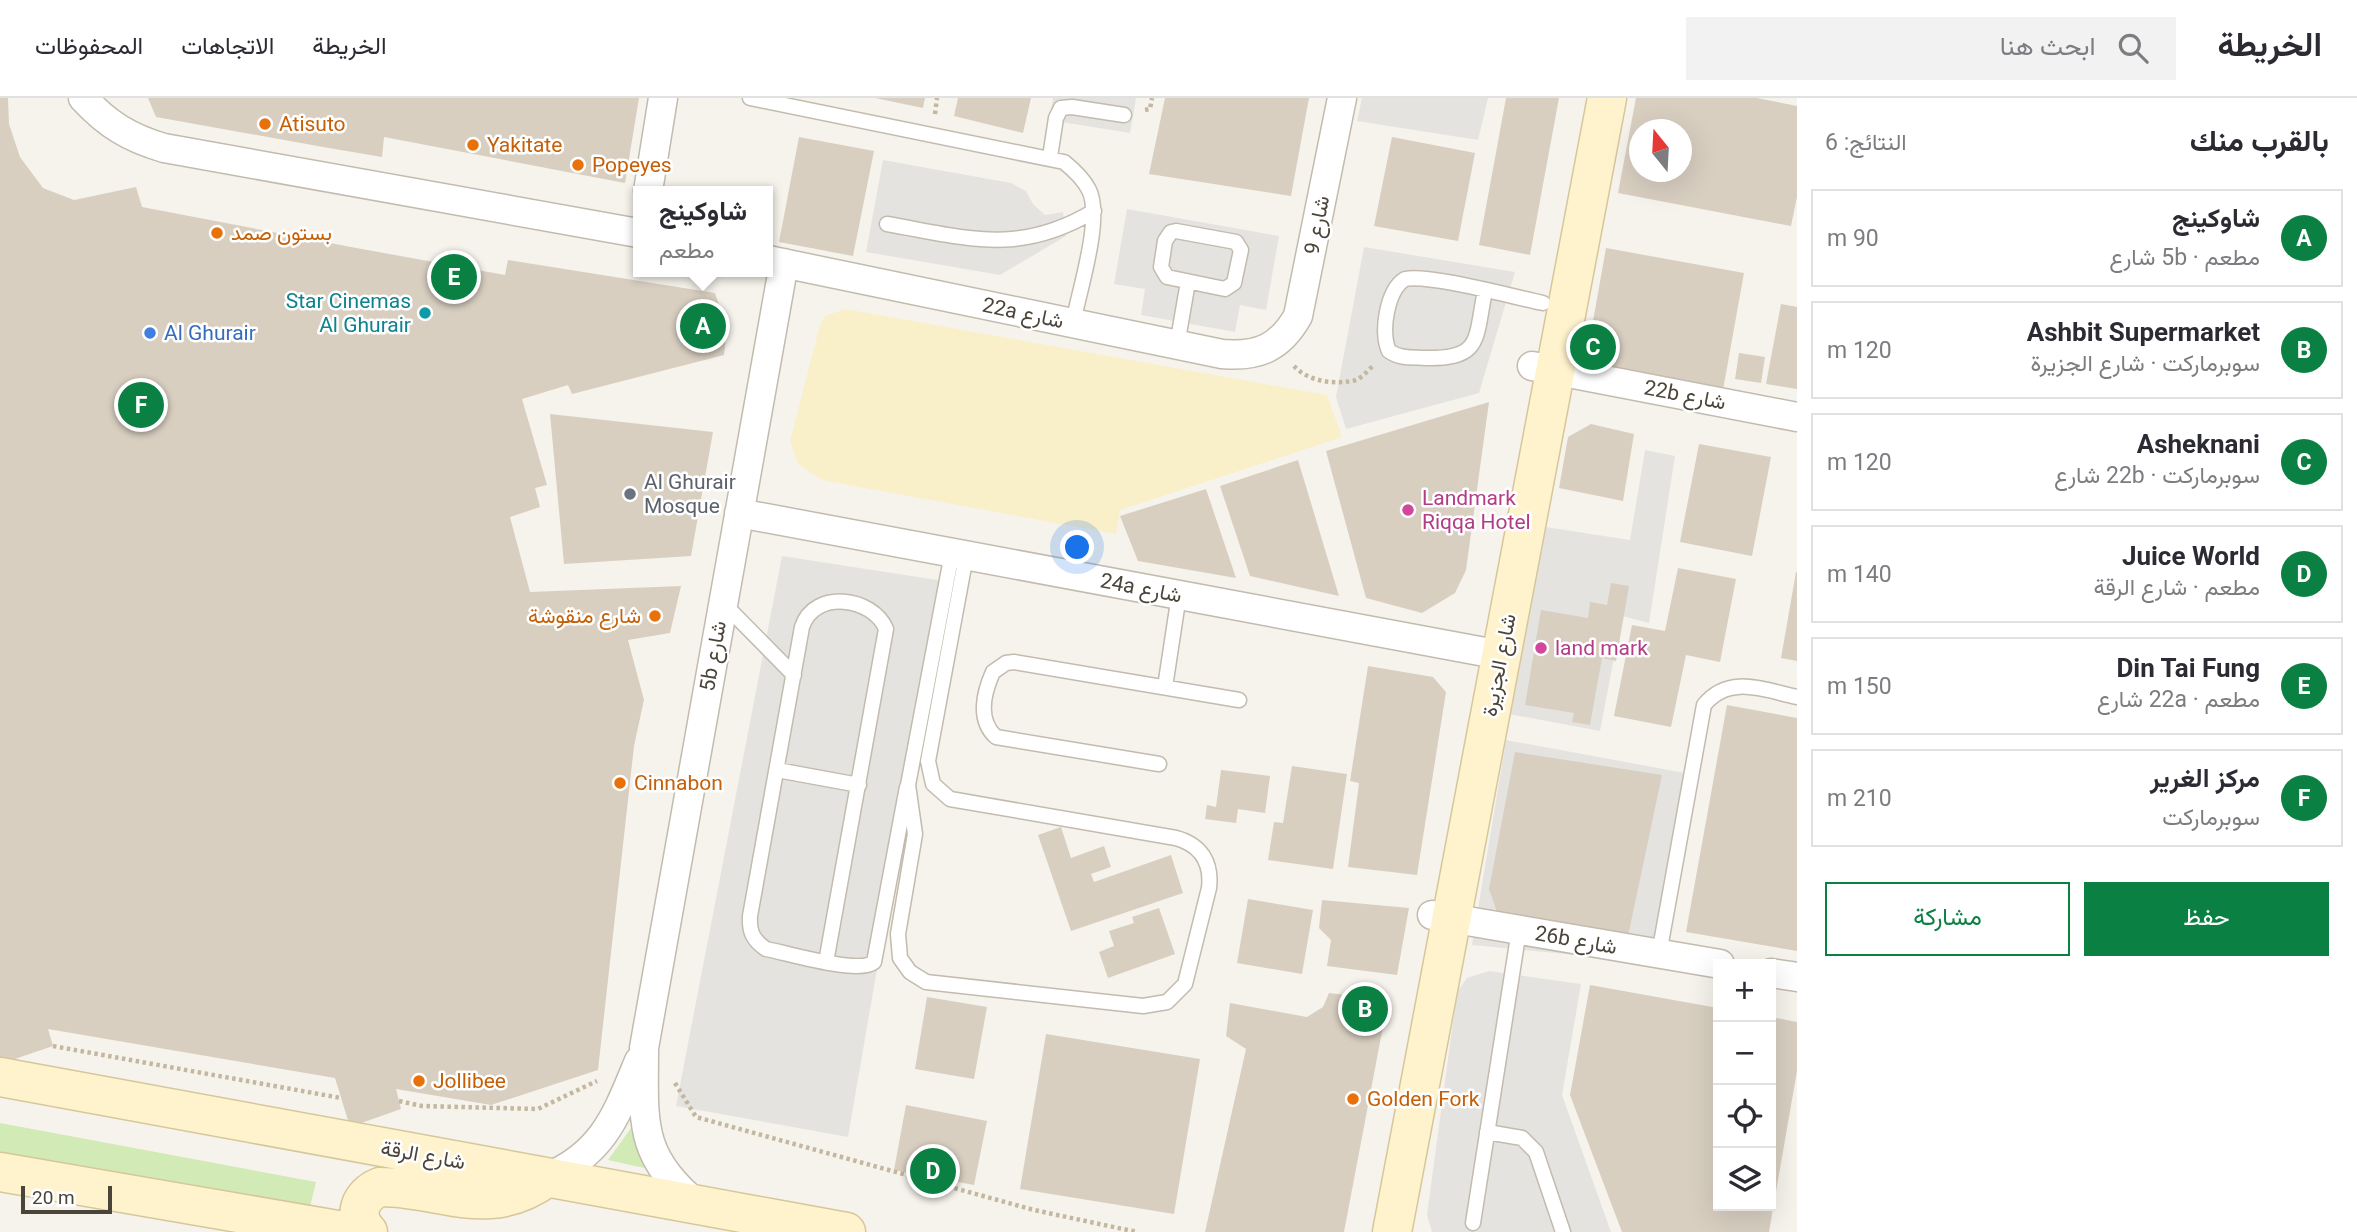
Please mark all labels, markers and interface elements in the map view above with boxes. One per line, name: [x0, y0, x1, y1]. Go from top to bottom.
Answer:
search box: [1686, 17, 2176, 80]
text: الخريطة: [2218, 25, 2322, 64]
icon: search: [2114, 29, 2152, 67]
text: ابحث هنا: [2000, 31, 2096, 61]
text: المحفوظات: [35, 32, 143, 60]
text: الاتجاهات: [181, 32, 274, 60]
text: الخريطة: [312, 32, 387, 60]
place label: Atisuto: [279, 112, 346, 136]
marker: Atisuto: [257, 116, 273, 132]
north arrow: [1629, 119, 1692, 182]
text: بالقرب منك: [2190, 123, 2329, 158]
text: النتائج: 6: [1825, 129, 1907, 156]
place label: Yakitate: [487, 133, 562, 157]
marker: Yakitate: [465, 137, 481, 153]
place label: Popeyes: [592, 153, 672, 177]
marker: Popeyes: [570, 157, 586, 173]
popup: [633, 186, 773, 277]
street label: شارع 9: [1300, 194, 1336, 257]
text: شاوكينج: [659, 196, 747, 226]
text: شاوكينج: [2172, 203, 2260, 233]
place label: بستون صمد: [231, 221, 332, 246]
marker: بستون صمد: [209, 225, 225, 241]
text: 90 m: [1827, 225, 1879, 252]
text: A: [2296, 225, 2312, 252]
text: مطعم: [659, 237, 714, 264]
text: مطعم · 5b شارع: [2109, 244, 2260, 271]
pin: E: [431, 251, 477, 303]
place label: Star Cinemas Al Ghurair: [286, 289, 411, 337]
street label: 22a شارع: [980, 293, 1066, 335]
pin: A: [680, 300, 726, 352]
marker: Star Cinemas Al Ghurair: [417, 305, 433, 321]
text: Ashbit Supermarket: [2027, 317, 2260, 347]
place label: Al Ghurair: [164, 321, 256, 345]
pin: C: [1570, 321, 1616, 373]
marker: Al Ghurair: [142, 325, 158, 341]
text: 120 m: [1827, 337, 1892, 364]
text: B: [2297, 337, 2311, 364]
text: سوبرماركت · شارع الجزيرة: [2031, 350, 2260, 377]
street label: 22b شارع: [1642, 375, 1728, 417]
pin: F: [118, 379, 164, 431]
text: Asheknani: [2137, 429, 2260, 459]
text: 120 m: [1827, 449, 1892, 476]
text: C: [2296, 449, 2312, 476]
text: سوبرماركت · 22b شارع: [2054, 462, 2260, 489]
place label: Al Ghurair Mosque: [644, 470, 736, 518]
marker: Al Ghurair Mosque: [622, 486, 638, 502]
place label: Landmark Riqqa Hotel: [1422, 486, 1531, 534]
marker: Landmark Riqqa Hotel: [1400, 502, 1416, 518]
your location: [1060, 530, 1094, 564]
text: Juice World: [2122, 541, 2260, 571]
text: 140 m: [1827, 561, 1892, 588]
text: D: [2297, 561, 2311, 588]
street label: 24a شارع: [1098, 568, 1184, 610]
text: مطعم · شارع الرقة: [2093, 574, 2260, 601]
place label: شارع منقوشة: [528, 604, 641, 630]
marker: شارع منقوشة: [647, 608, 663, 624]
street label: شارع الجزيرة: [1477, 612, 1523, 719]
street label: 5b شارع: [695, 619, 733, 693]
place label: land mark: [1555, 636, 1648, 660]
marker: land mark: [1533, 640, 1549, 656]
text: Din Tai Fung: [2116, 653, 2260, 683]
text: 150 m: [1827, 673, 1892, 700]
text: E: [2298, 673, 2310, 700]
text: مطعم · 22a شارع: [2097, 686, 2260, 713]
text: مركز الغرير: [2150, 763, 2260, 793]
place label: Cinnabon: [634, 771, 723, 795]
marker: Cinnabon: [612, 775, 628, 791]
text: 210 m: [1827, 785, 1892, 812]
text: F: [2298, 785, 2310, 812]
text: سوبرماركت: [2162, 804, 2260, 831]
button: مشاركة: [1825, 882, 2070, 956]
button: حفظ: [2084, 882, 2329, 956]
street label: 26b شارع: [1533, 921, 1619, 961]
map controls: [1713, 959, 1776, 1211]
button: +: [1713, 959, 1776, 1022]
pin: B: [1342, 983, 1388, 1035]
button: −: [1713, 1022, 1776, 1085]
place label: Jollibee: [433, 1069, 506, 1093]
marker: Jollibee: [411, 1073, 427, 1089]
button: locate: [1713, 1085, 1776, 1148]
place label: Golden Fork: [1367, 1087, 1480, 1111]
marker: Golden Fork: [1345, 1091, 1361, 1107]
street label: شارع الرقة: [378, 1136, 467, 1176]
pin: D: [910, 1145, 956, 1197]
button: layers: [1713, 1148, 1776, 1211]
scale bar: [21, 1183, 112, 1215]
text: 20 m: [32, 1186, 75, 1209]

